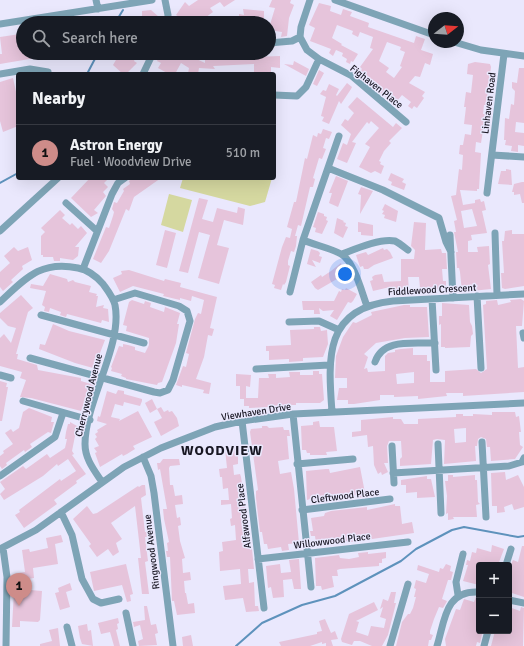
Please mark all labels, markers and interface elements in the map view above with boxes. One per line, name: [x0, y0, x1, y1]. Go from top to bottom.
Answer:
north arrow: [428, 12, 464, 48]
search box: [16, 16, 276, 60]
icon: search: [30, 27, 52, 49]
text: Search here: [62, 29, 138, 47]
street label: Fighaven Place: [347, 62, 405, 111]
street label: Linhaven Road: [479, 72, 499, 135]
text: Nearby: [32, 88, 85, 109]
text: Astron Energy: [70, 136, 162, 154]
text: 1: [41, 145, 49, 161]
text: 510 m: [226, 145, 260, 161]
text: Fuel · Woodview Drive: [70, 154, 191, 170]
your location: [335, 264, 355, 284]
street label: Fiddlewood Crescent: [387, 282, 477, 298]
street label: Cherrywood Avenue: [73, 353, 105, 438]
street label: Viewhaven Drive: [220, 401, 292, 423]
district label: WOODVIEW: [181, 442, 263, 459]
street label: Alfawood Place: [234, 483, 254, 549]
street label: Cleftwood Place: [310, 486, 380, 506]
street label: Ringwood Avenue: [141, 514, 163, 590]
street label: Willowwood Place: [293, 530, 371, 552]
map controls: [476, 562, 512, 634]
button: +: [476, 562, 512, 598]
pin: 1: [6, 573, 32, 606]
button: −: [476, 598, 512, 634]

